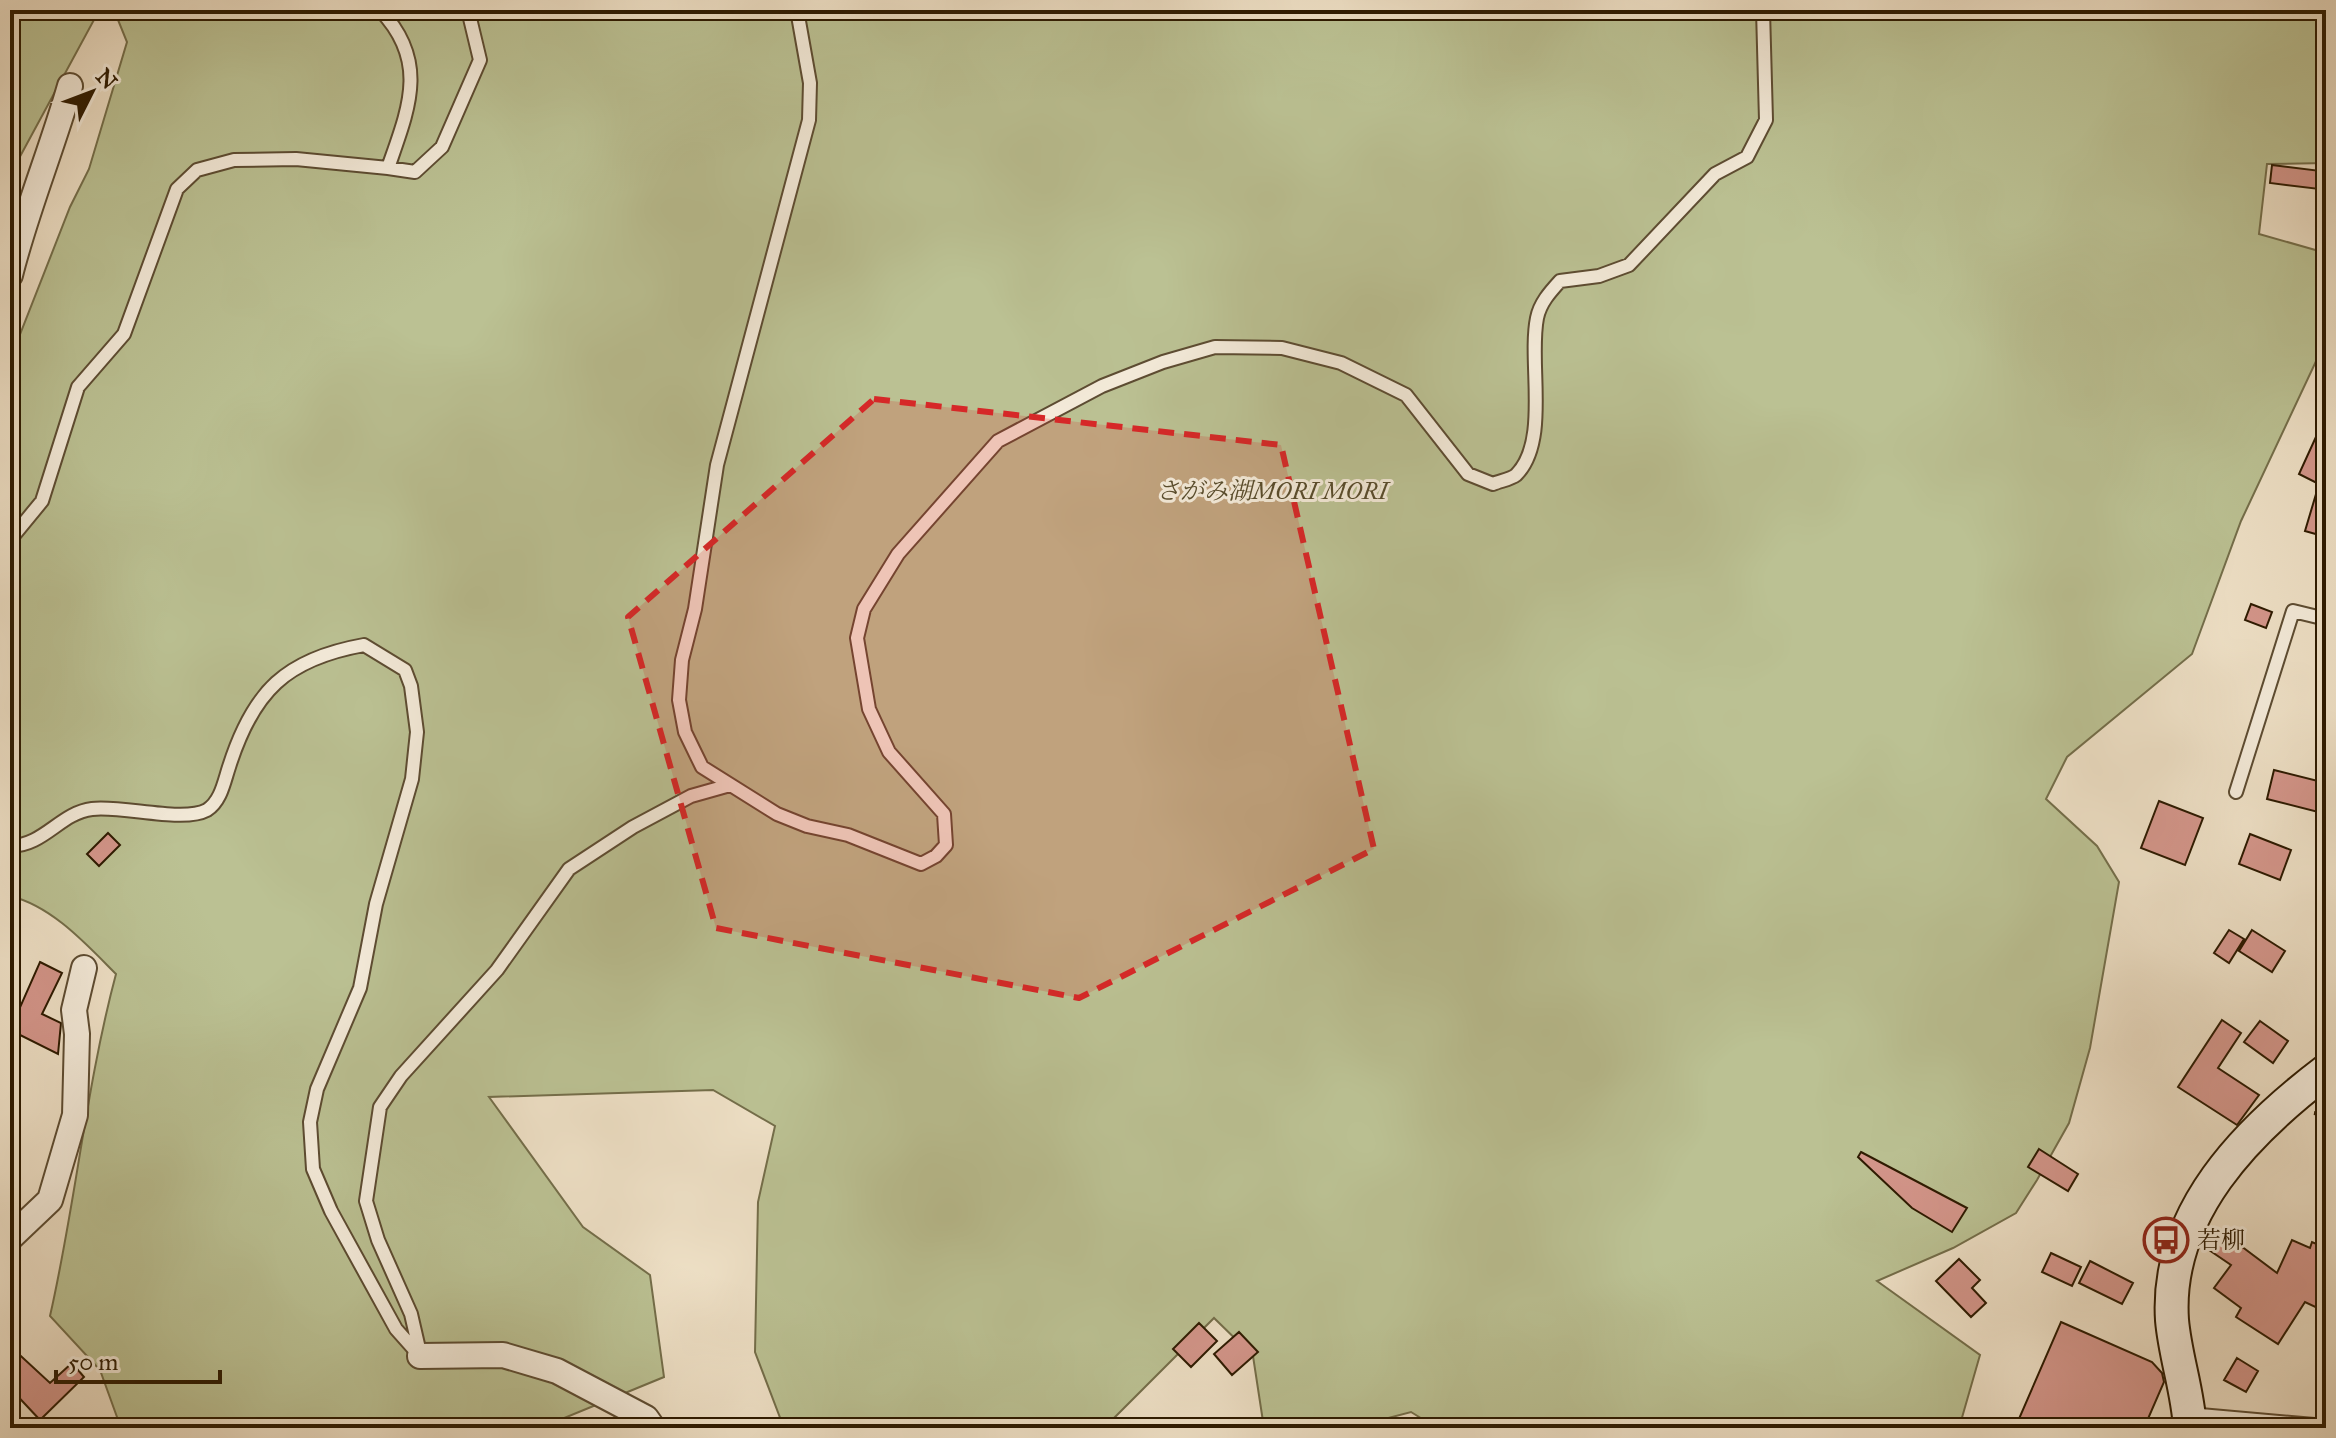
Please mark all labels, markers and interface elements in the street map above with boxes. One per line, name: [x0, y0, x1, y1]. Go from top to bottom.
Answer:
north arrow: [52, 52, 132, 132]
text: N: [90, 63, 123, 95]
park label: さがみ湖MORI MORI: [1156, 476, 1391, 506]
bus stop icon: 若柳: [2142, 1216, 2190, 1264]
place label: 若柳: [2197, 1225, 2245, 1255]
scale bar: [56, 1334, 220, 1384]
text: 50 m: [68, 1347, 118, 1377]

